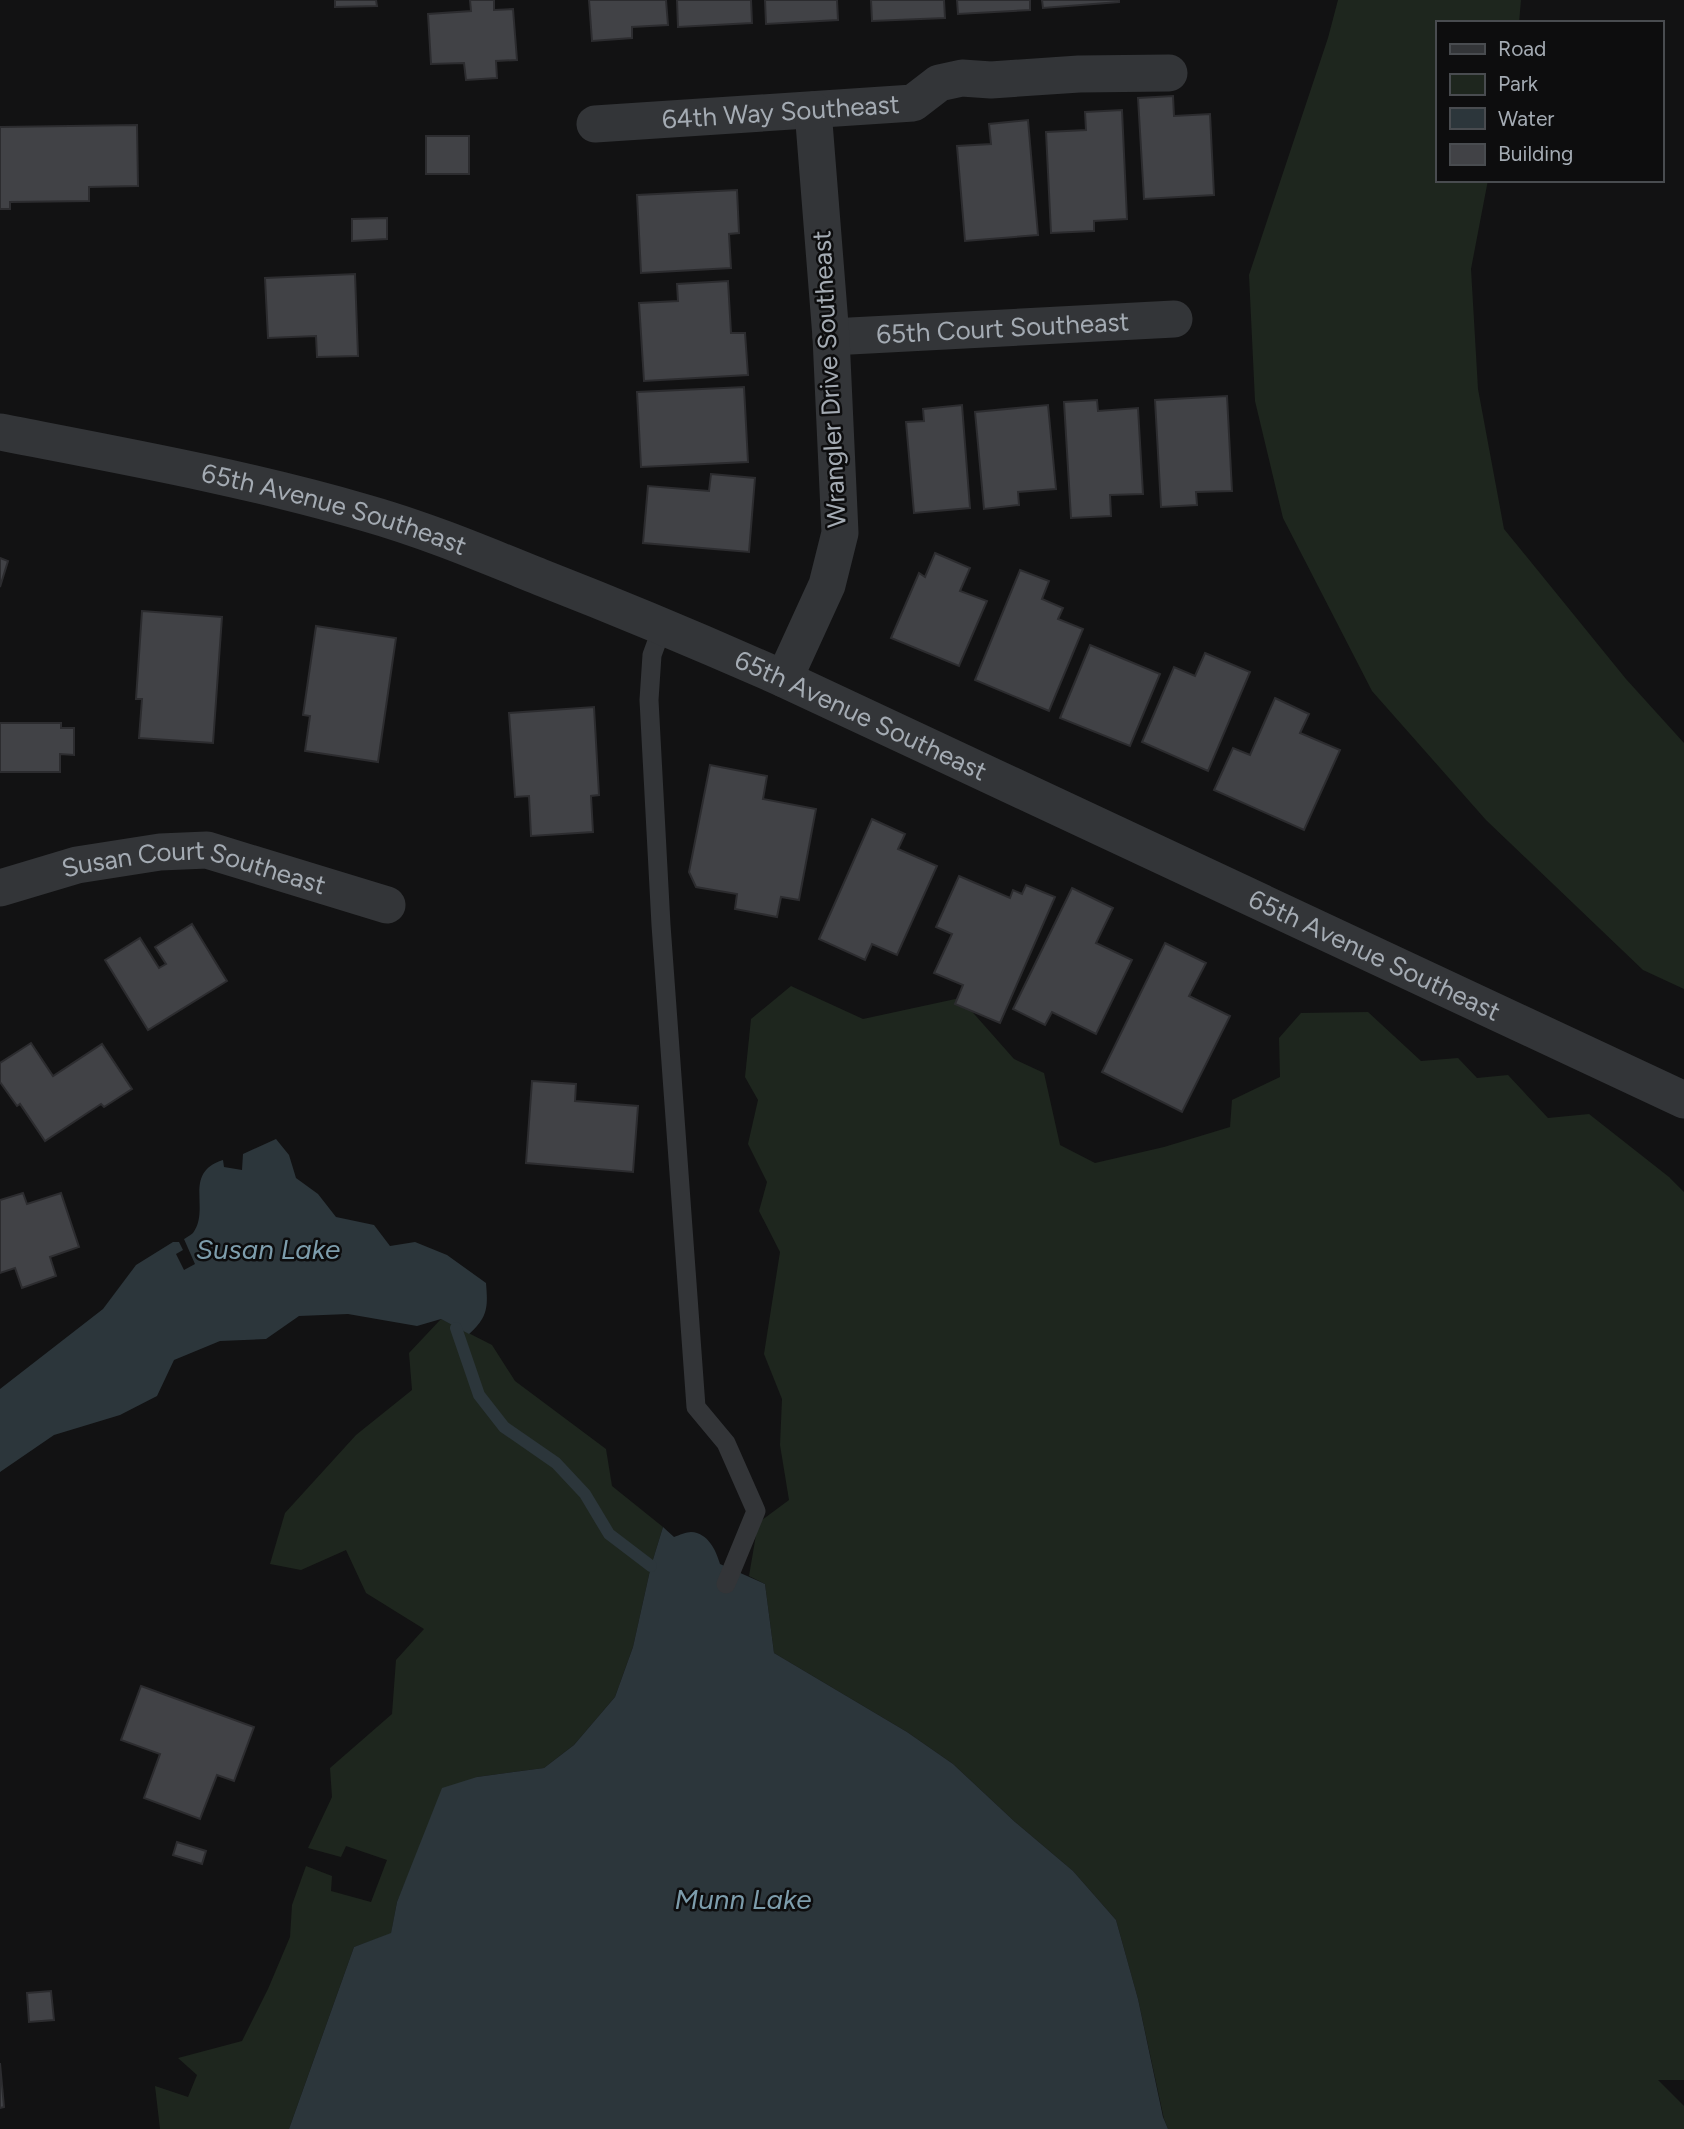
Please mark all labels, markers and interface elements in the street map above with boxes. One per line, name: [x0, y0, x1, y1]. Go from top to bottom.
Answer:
legend: [1436, 21, 1663, 182]
text: Road: [1498, 36, 1546, 61]
text: Park: [1498, 71, 1539, 96]
street label: 64th Way Southeast: [661, 88, 901, 136]
text: Water: [1498, 106, 1554, 131]
text: Building: [1498, 141, 1573, 166]
street label: Wrangler Drive Southeast: [805, 229, 853, 528]
street label: 65th Court Southeast: [875, 305, 1130, 351]
street label: 65th Avenue Southeast: [199, 457, 471, 562]
street label: 65th Avenue Southeast: [730, 643, 992, 788]
street label: Susan Court Southeast: [58, 834, 330, 901]
street label: 65th Avenue Southeast: [1244, 883, 1506, 1028]
water label: Susan Lake: [196, 1232, 340, 1266]
water label: Munn Lake: [674, 1882, 812, 1916]

